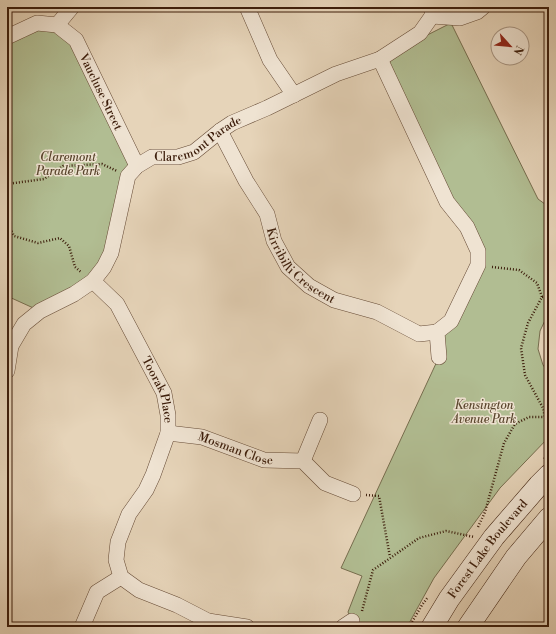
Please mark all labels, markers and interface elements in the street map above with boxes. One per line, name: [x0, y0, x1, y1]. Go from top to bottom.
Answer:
north arrow: [490, 26, 530, 66]
text: N: [510, 43, 526, 57]
street label: Vaucluse Street: [76, 50, 126, 133]
street label: Claremont Parade: [154, 112, 244, 165]
park label: Claremont Parade Park: [35, 150, 100, 179]
street label: Kirribilli Crescent: [263, 226, 339, 307]
street label: Toorak Place: [139, 354, 176, 423]
park label: Kensington Avenue Park: [450, 398, 516, 427]
street label: Mosman Close: [196, 429, 273, 468]
street label: Forest Lake Boulevard: [444, 496, 531, 601]

